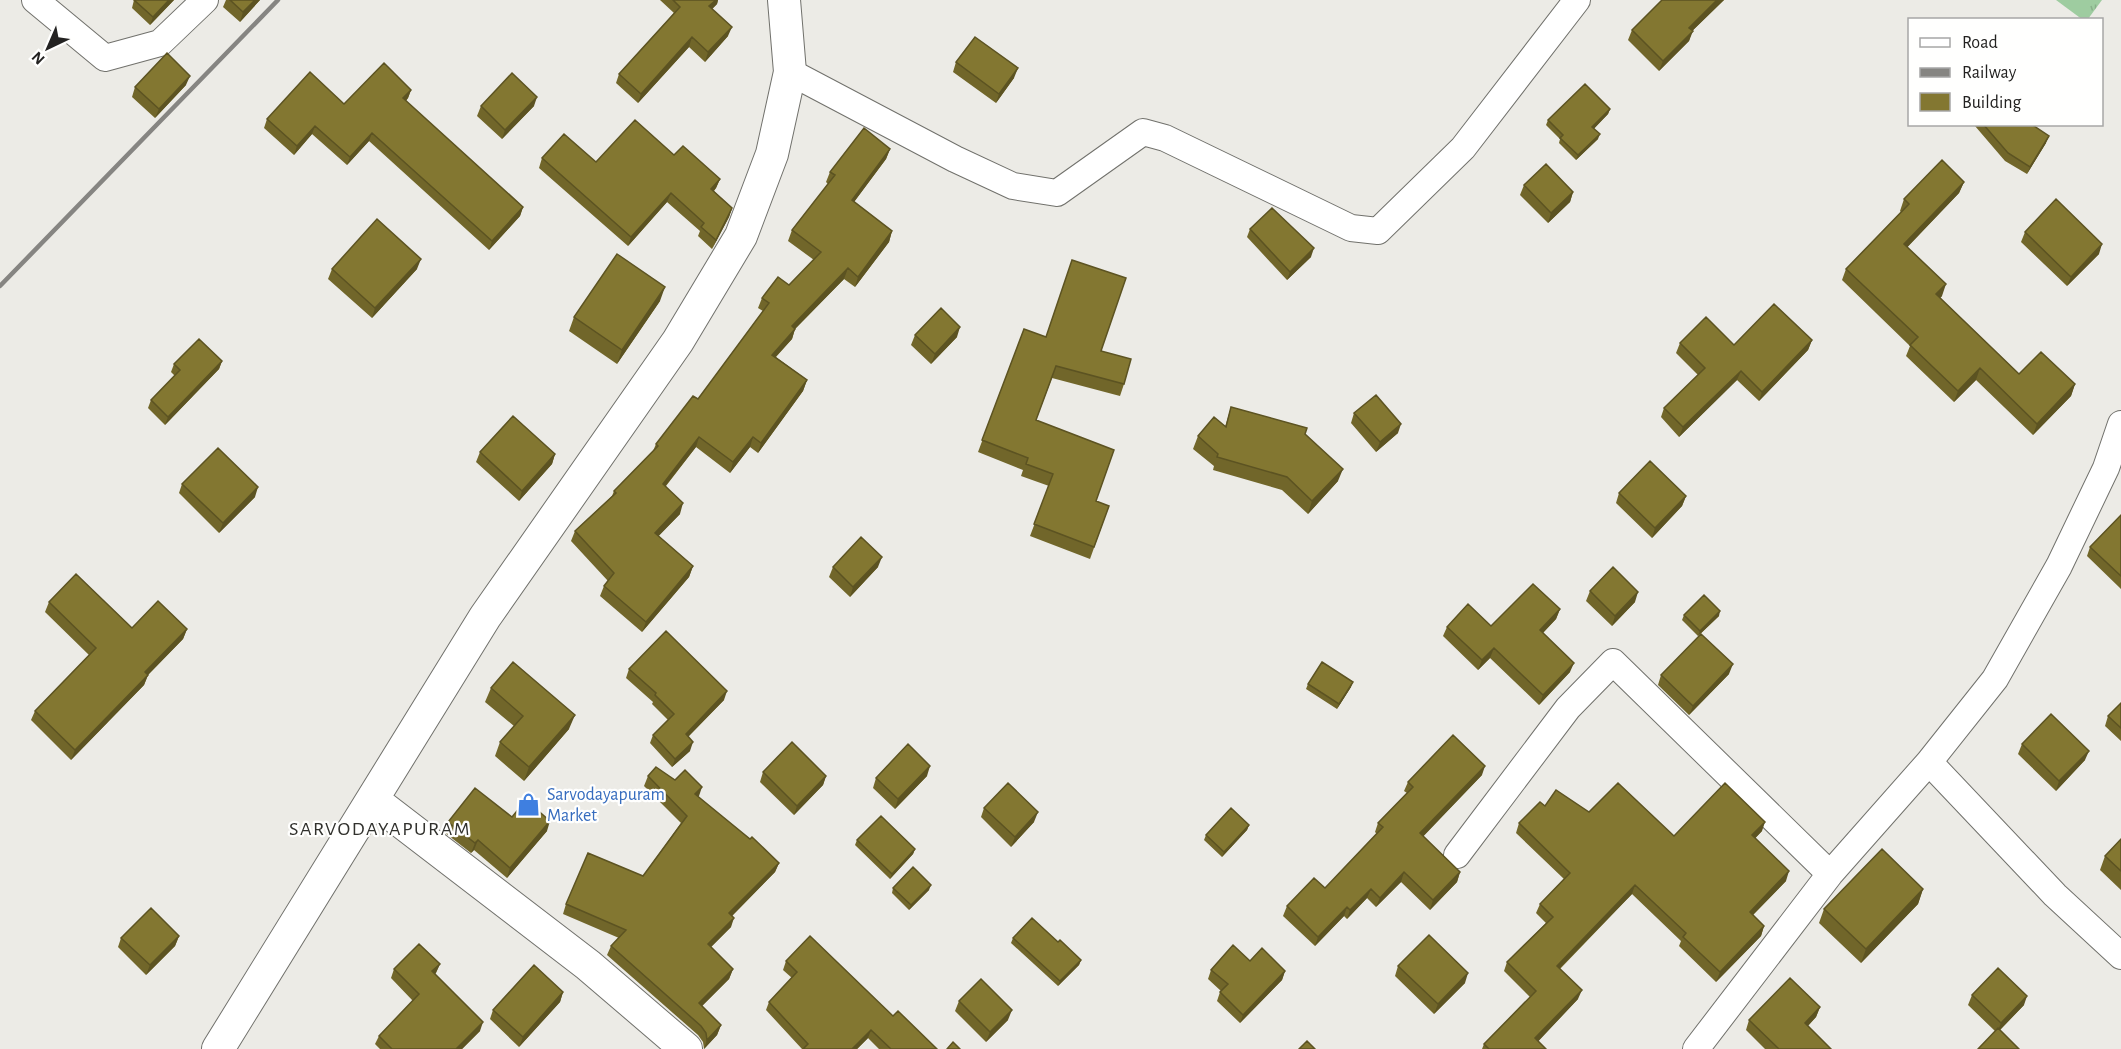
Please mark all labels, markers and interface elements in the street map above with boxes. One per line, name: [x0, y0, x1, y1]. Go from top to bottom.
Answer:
north arrow: [18, 18, 78, 78]
legend: [1908, 18, 2103, 126]
text: Road: [1962, 34, 1998, 52]
text: N: [29, 48, 48, 68]
text: Railway: [1962, 64, 2017, 82]
text: Building: [1962, 94, 2022, 112]
place label: Sarvodayapuram Market: [547, 786, 665, 825]
shop icon: Sarvodayapuram Market: [516, 791, 542, 817]
district label: SARVODAYAPURAM: [289, 819, 471, 839]

